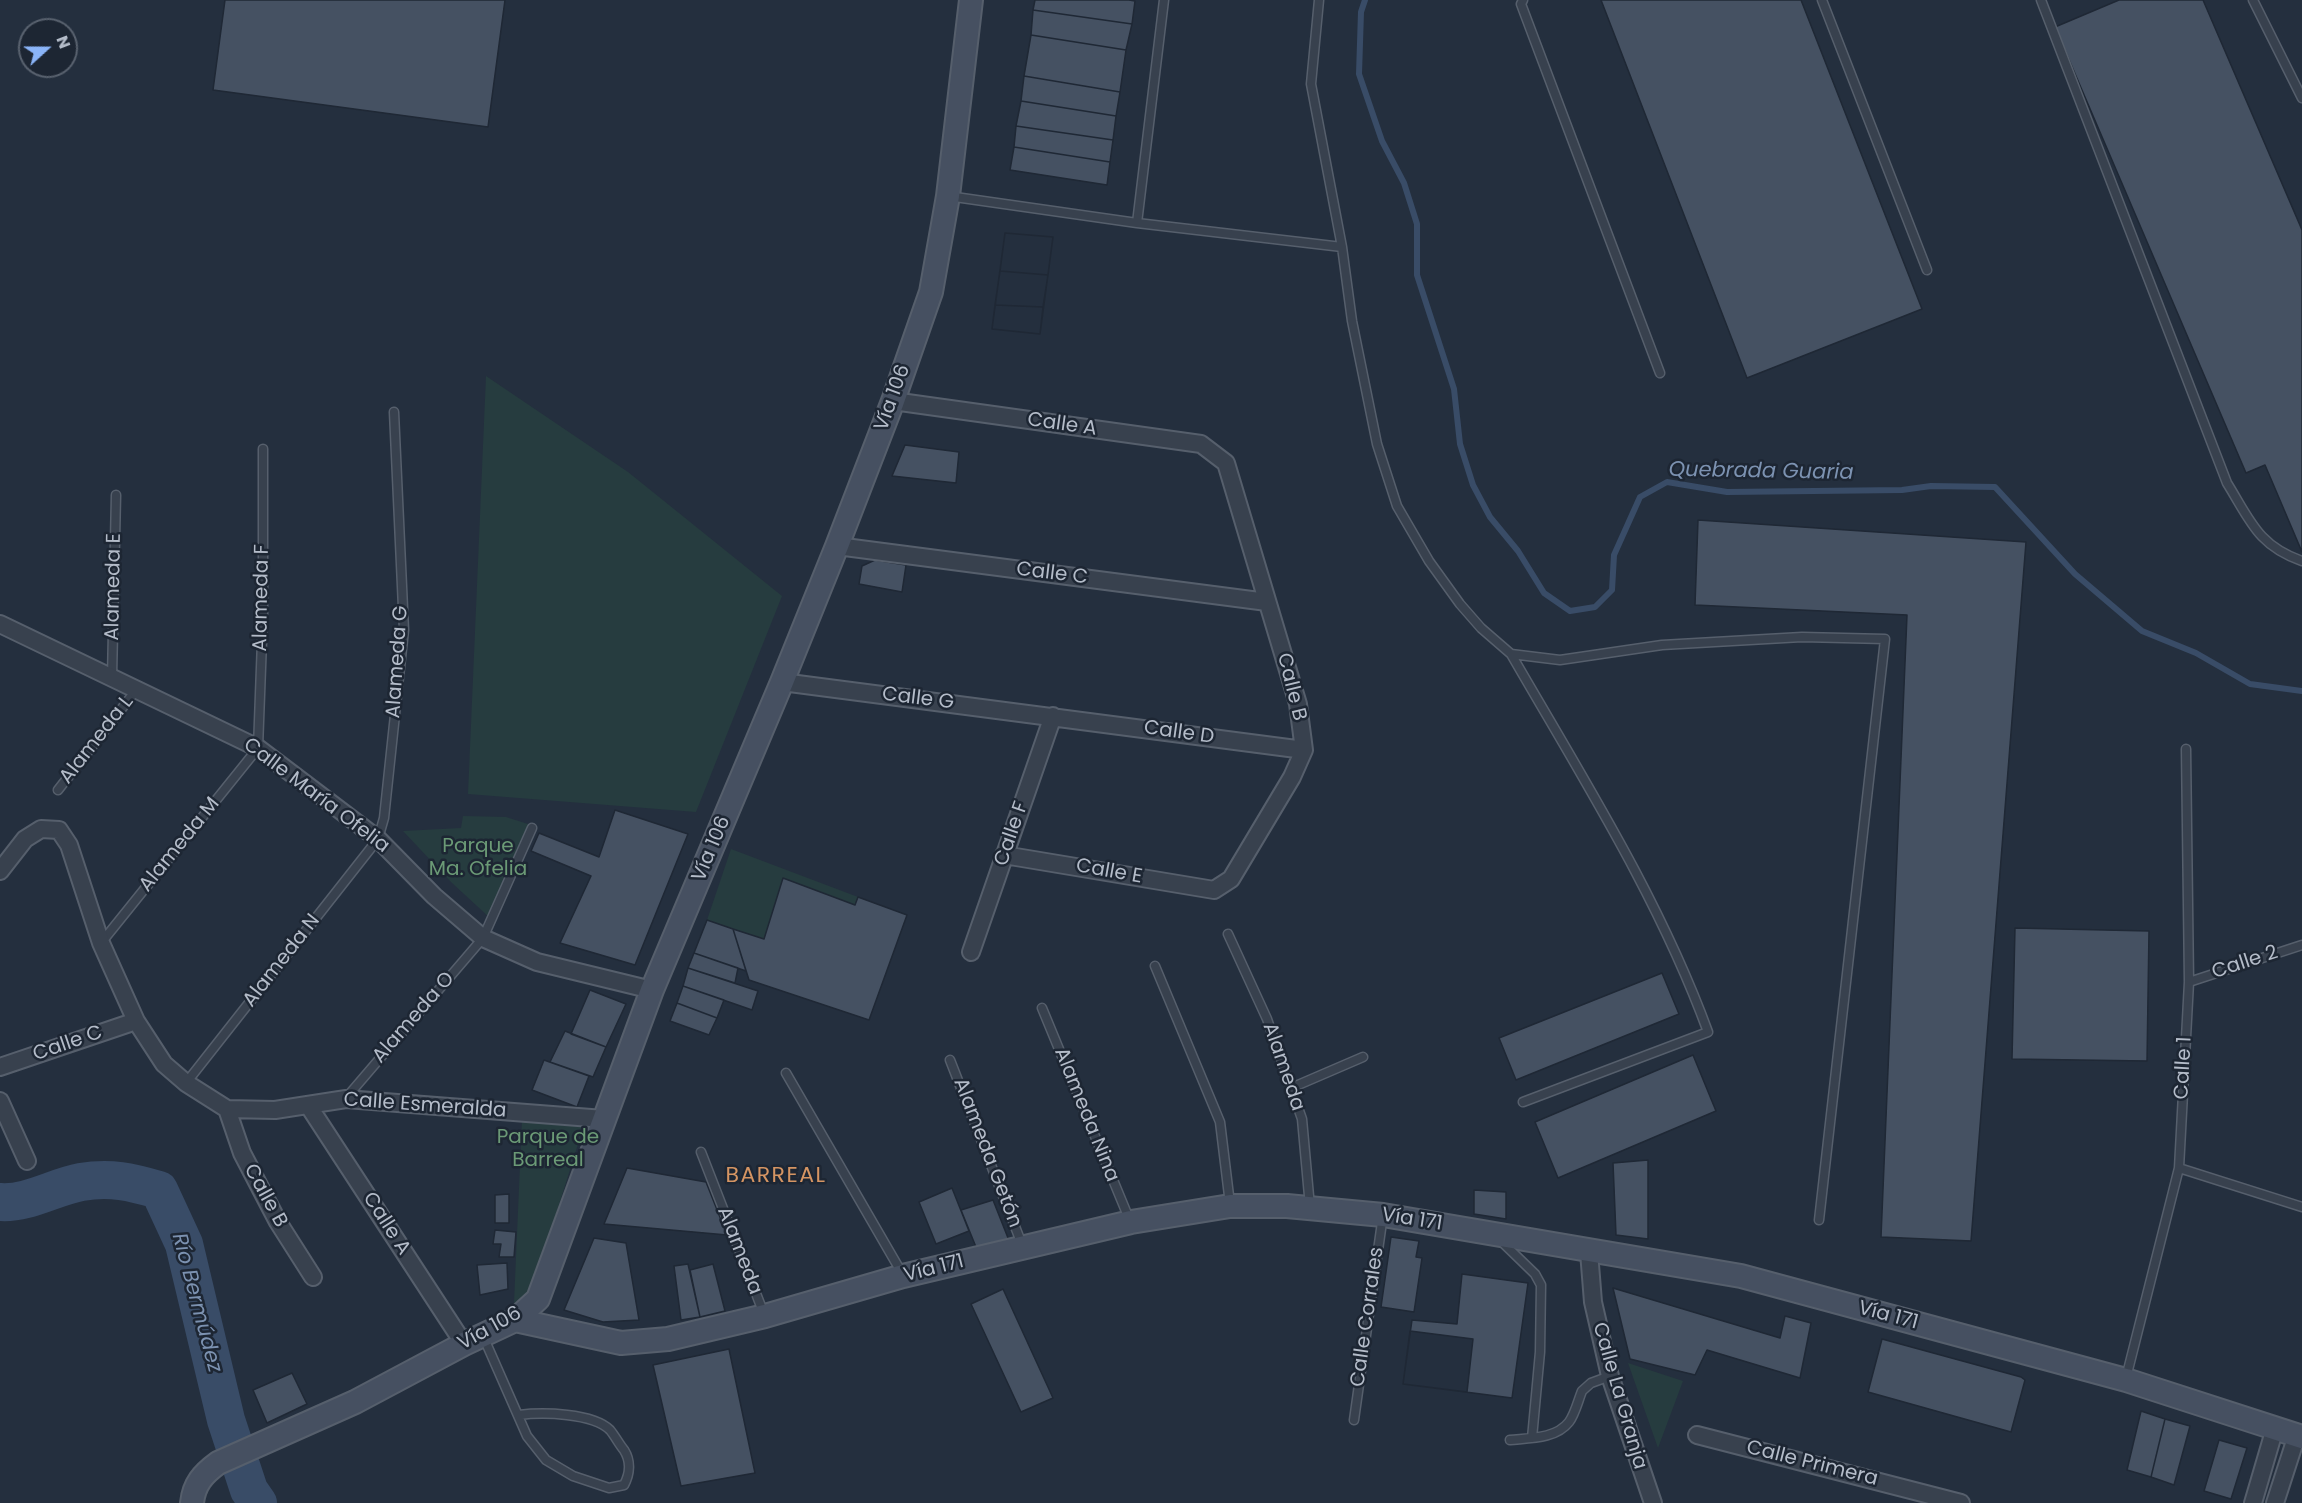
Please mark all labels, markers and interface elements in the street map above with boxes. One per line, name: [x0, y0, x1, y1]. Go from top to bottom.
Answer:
north arrow: [18, 18, 78, 78]
text: N: [51, 32, 76, 52]
street label: Vía 106: [870, 361, 916, 435]
street label: Calle A: [1026, 408, 1098, 442]
water label: Quebrada Guaria: [1668, 458, 1854, 486]
street label: Alameda E: [101, 533, 127, 641]
street label: Alameda F: [249, 544, 275, 652]
street label: Calle C: [1015, 558, 1089, 590]
street label: Alameda G: [382, 605, 414, 719]
street label: Calle B: [1271, 651, 1311, 723]
street label: Calle G: [881, 683, 955, 715]
street label: Alameda L: [55, 691, 139, 789]
street label: Calle D: [1142, 716, 1216, 750]
street label: Calle María Ofelia: [238, 733, 394, 859]
street label: Alameda M: [135, 793, 225, 897]
street label: Calle F: [990, 799, 1034, 869]
street label: Vía 106: [687, 813, 737, 885]
park label: Parque Ma. Ofelia: [429, 835, 527, 882]
street label: Calle E: [1074, 854, 1144, 890]
street label: Alameda N: [238, 910, 326, 1012]
street label: Calle 2: [2209, 941, 2281, 985]
street label: Alameda O: [368, 967, 460, 1069]
street label: Alameda: [1257, 1020, 1309, 1114]
street label: Calle C: [30, 1021, 106, 1067]
street label: Calle 1: [2170, 1036, 2198, 1100]
street label: Alameda Nina: [1048, 1044, 1124, 1186]
street label: Alameda Getón: [947, 1075, 1027, 1231]
street label: Calle Esmeralda: [343, 1088, 507, 1124]
park label: Parque de Barreal: [497, 1126, 599, 1173]
street label: Calle B: [238, 1160, 292, 1232]
district label: BARREAL: [725, 1163, 827, 1189]
street label: Calle A: [357, 1188, 415, 1260]
street label: Vía 171: [1380, 1203, 1444, 1237]
street label: Alameda: [711, 1204, 767, 1298]
water label: Río Bermúdez: [165, 1231, 227, 1375]
street label: Calle Corrales: [1346, 1246, 1390, 1388]
street label: Vía 171: [901, 1250, 967, 1288]
street label: Vía 171: [1855, 1297, 1921, 1335]
street label: Vía 106: [454, 1302, 526, 1356]
street label: Calle La Granja: [1587, 1320, 1651, 1472]
street label: Calle Primera: [1744, 1436, 1880, 1492]

